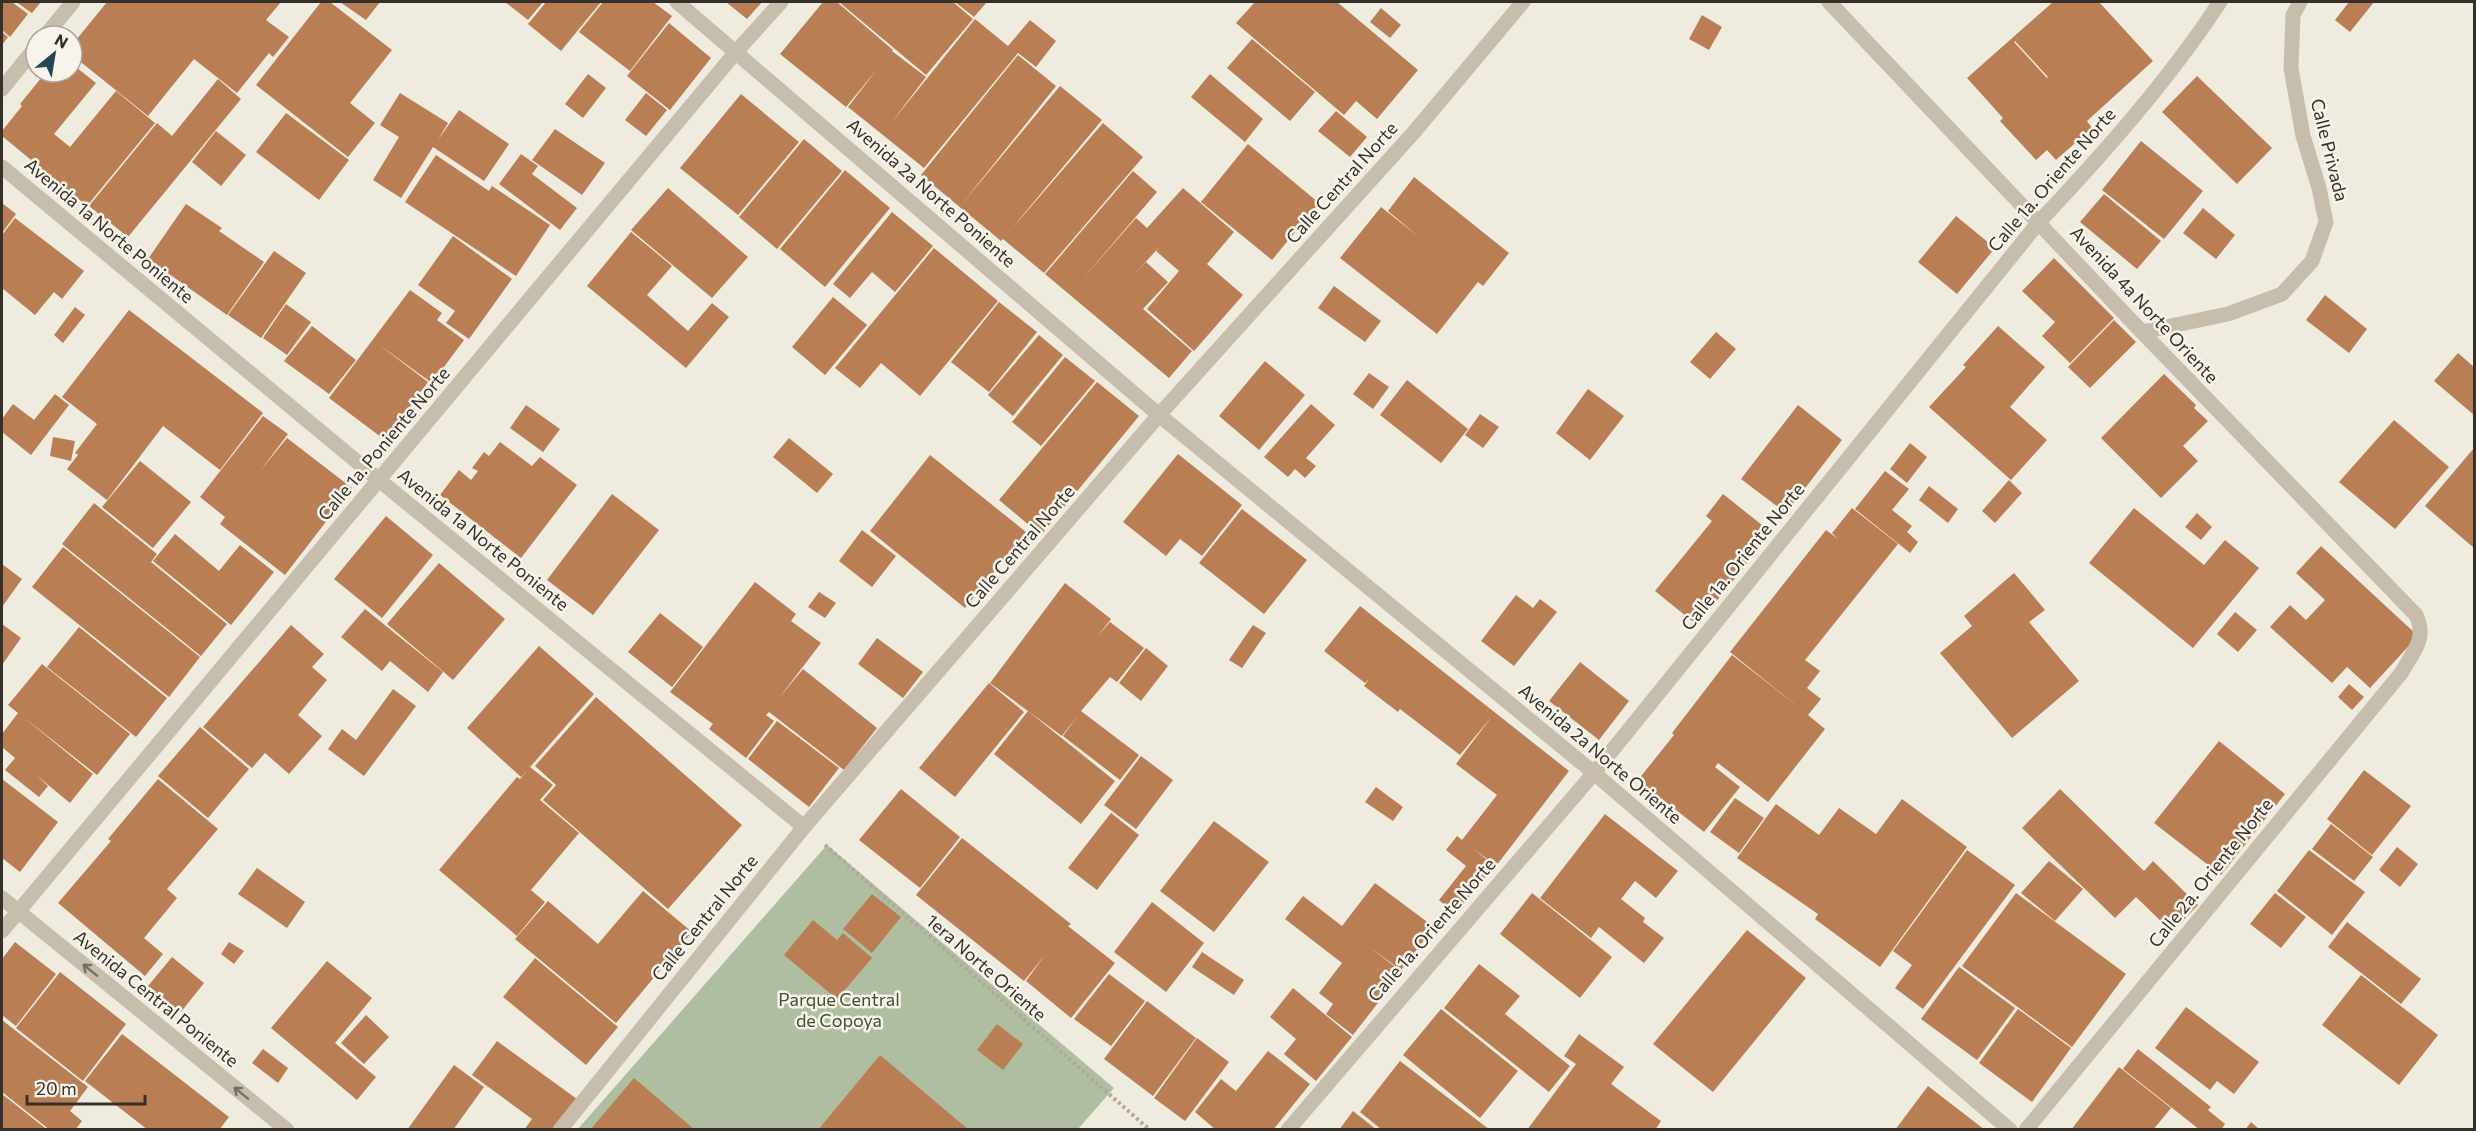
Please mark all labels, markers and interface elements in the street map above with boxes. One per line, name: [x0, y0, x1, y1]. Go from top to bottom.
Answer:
north arrow: [24, 24, 84, 84]
text: N: [52, 29, 72, 52]
street label: Calle Privada: [2307, 96, 2353, 203]
street label: Calle 1a. Oriente Norte: [1983, 103, 2120, 256]
street label: Avenida 2a Norte Poniente: [843, 113, 1020, 271]
street label: Calle Central Norte: [1281, 117, 1402, 248]
street label: Avenida 1a Norte Poniente: [21, 153, 199, 307]
street label: Avenida 4a Norte Oriente: [2066, 221, 2223, 387]
street label: Calle 1a. Poniente Norte: [313, 362, 454, 525]
street label: Avenida 1a Norte Poniente: [394, 463, 574, 615]
street label: Calle 1a. Oriente Norte: [1676, 478, 1808, 635]
street label: Calle Central Norte: [960, 480, 1079, 612]
street label: Avenida 2a Norte Oriente: [1515, 679, 1687, 828]
street label: Calle 2a. Oriente Norte: [2143, 793, 2277, 951]
street label: Calle Central Norte: [647, 850, 762, 985]
street label: Calle 1a. Oriente Norte: [1363, 853, 1500, 1006]
street label: 1era Norte Oriente: [922, 909, 1051, 1025]
street label: Avenida Central Poniente: [70, 925, 243, 1071]
one-way arrow: [82, 963, 98, 976]
park label: Parque Central de Copoya: [778, 988, 900, 1031]
scale bar: [27, 1068, 146, 1106]
text: 20 m: [36, 1077, 77, 1099]
one-way arrow: [233, 1086, 249, 1099]

